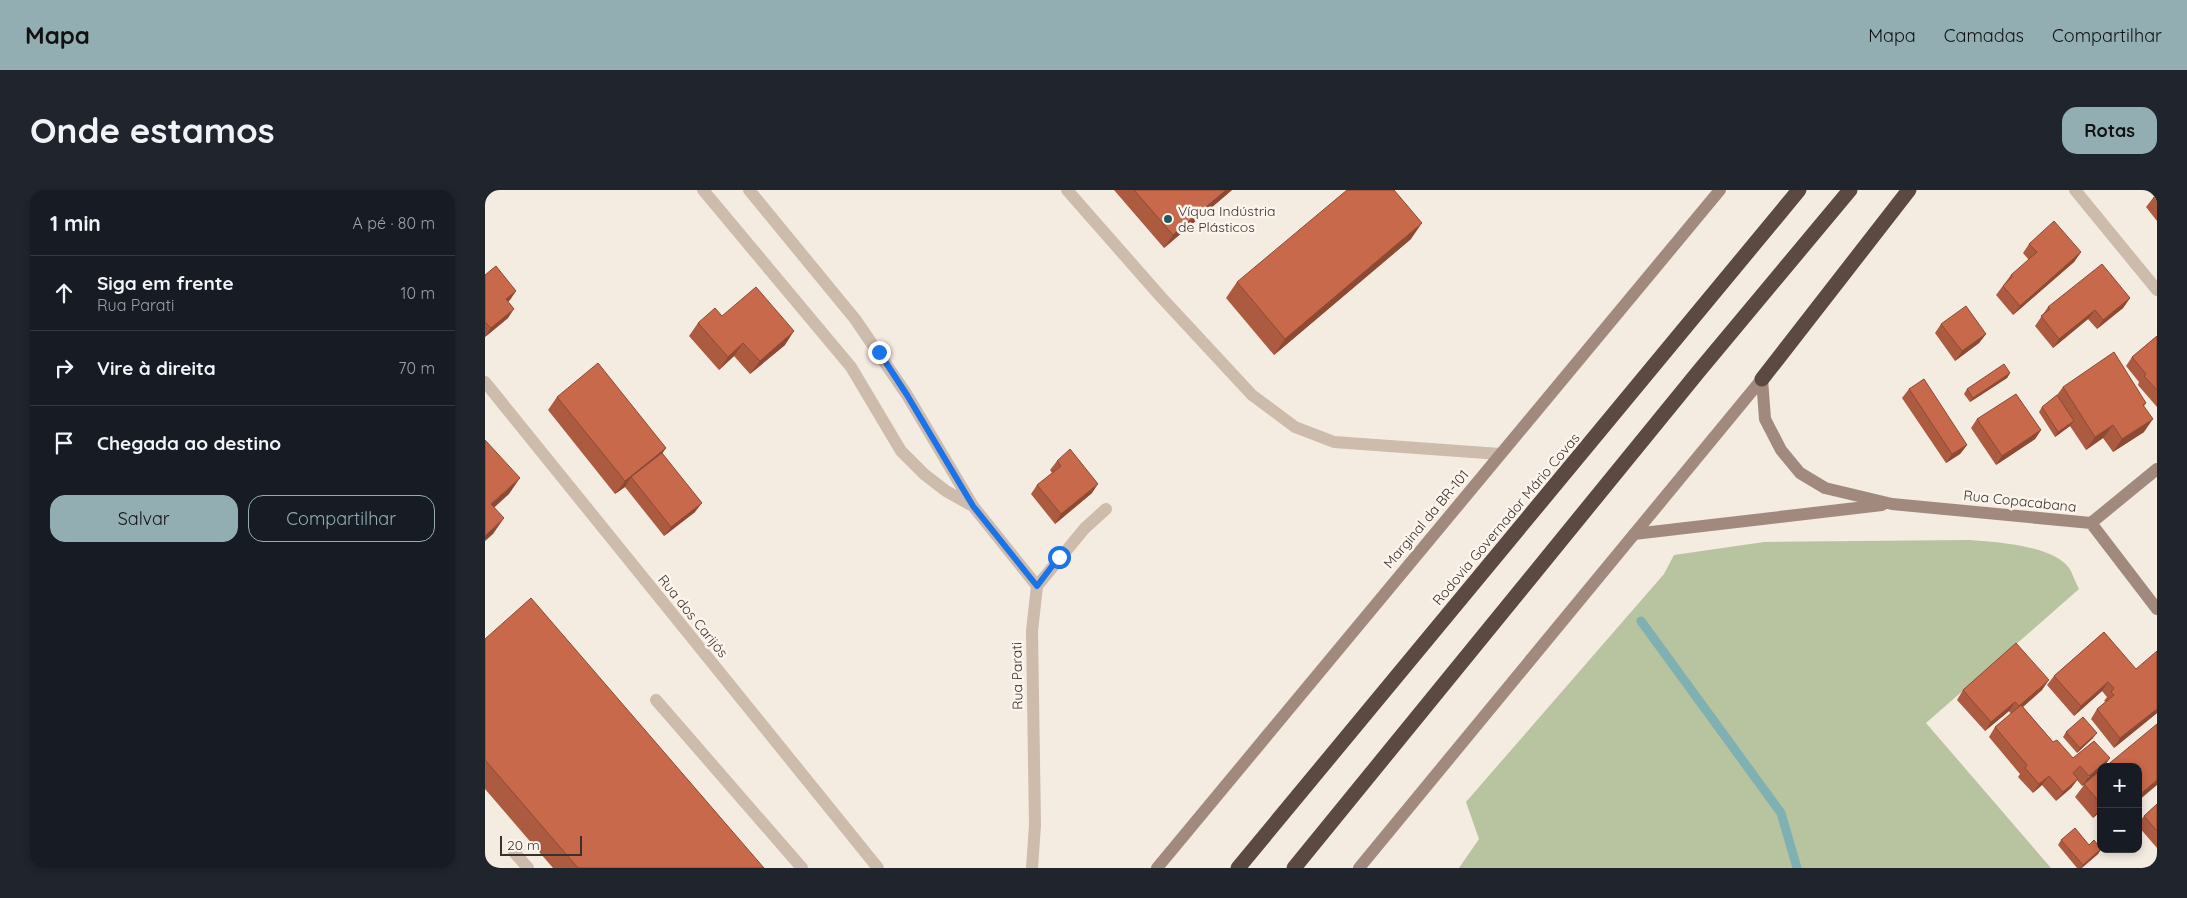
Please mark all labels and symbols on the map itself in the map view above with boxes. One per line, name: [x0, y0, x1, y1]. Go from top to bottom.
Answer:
place label: Víqua Indústria de Plásticos: [1178, 202, 1276, 236]
marker: Víqua Indústria de Plásticos: [1162, 213, 1174, 225]
route end: [868, 341, 891, 364]
street label: Rodovia Governador Mário Covas: [1429, 429, 1583, 609]
street label: Marginal da BR-101: [1379, 466, 1473, 572]
street label: Rua Copacabana: [1963, 486, 2077, 516]
route start: [1048, 546, 1071, 569]
street label: Rua dos Carijós: [654, 571, 732, 661]
street label: Rua Parati: [1007, 642, 1027, 710]
scale bar: [500, 833, 583, 856]

